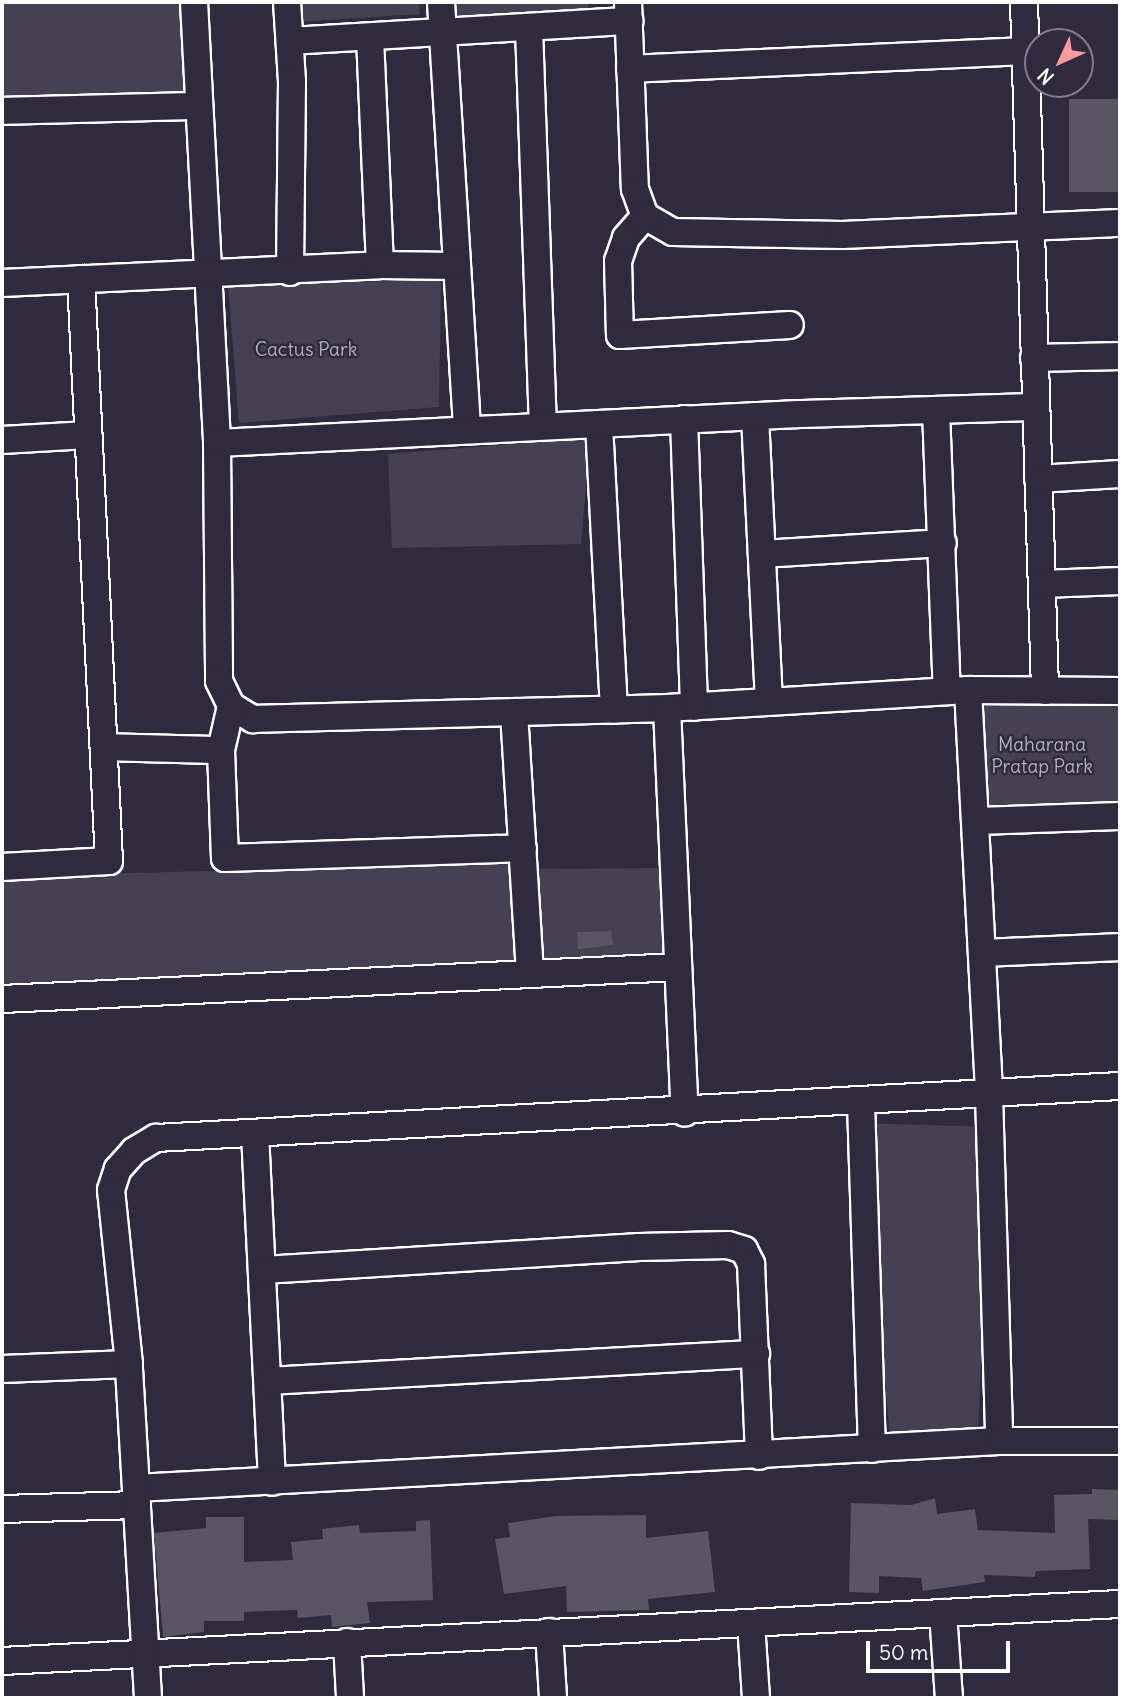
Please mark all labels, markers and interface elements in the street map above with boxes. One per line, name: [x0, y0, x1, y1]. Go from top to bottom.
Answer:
north arrow: [1024, 28, 1094, 98]
text: N: [1032, 63, 1059, 90]
park label: Cactus Park: [255, 339, 357, 361]
park label: Maharana Pratap Park: [991, 734, 1093, 778]
scale bar: [870, 1626, 1014, 1670]
text: 50 m: [879, 1639, 928, 1666]

